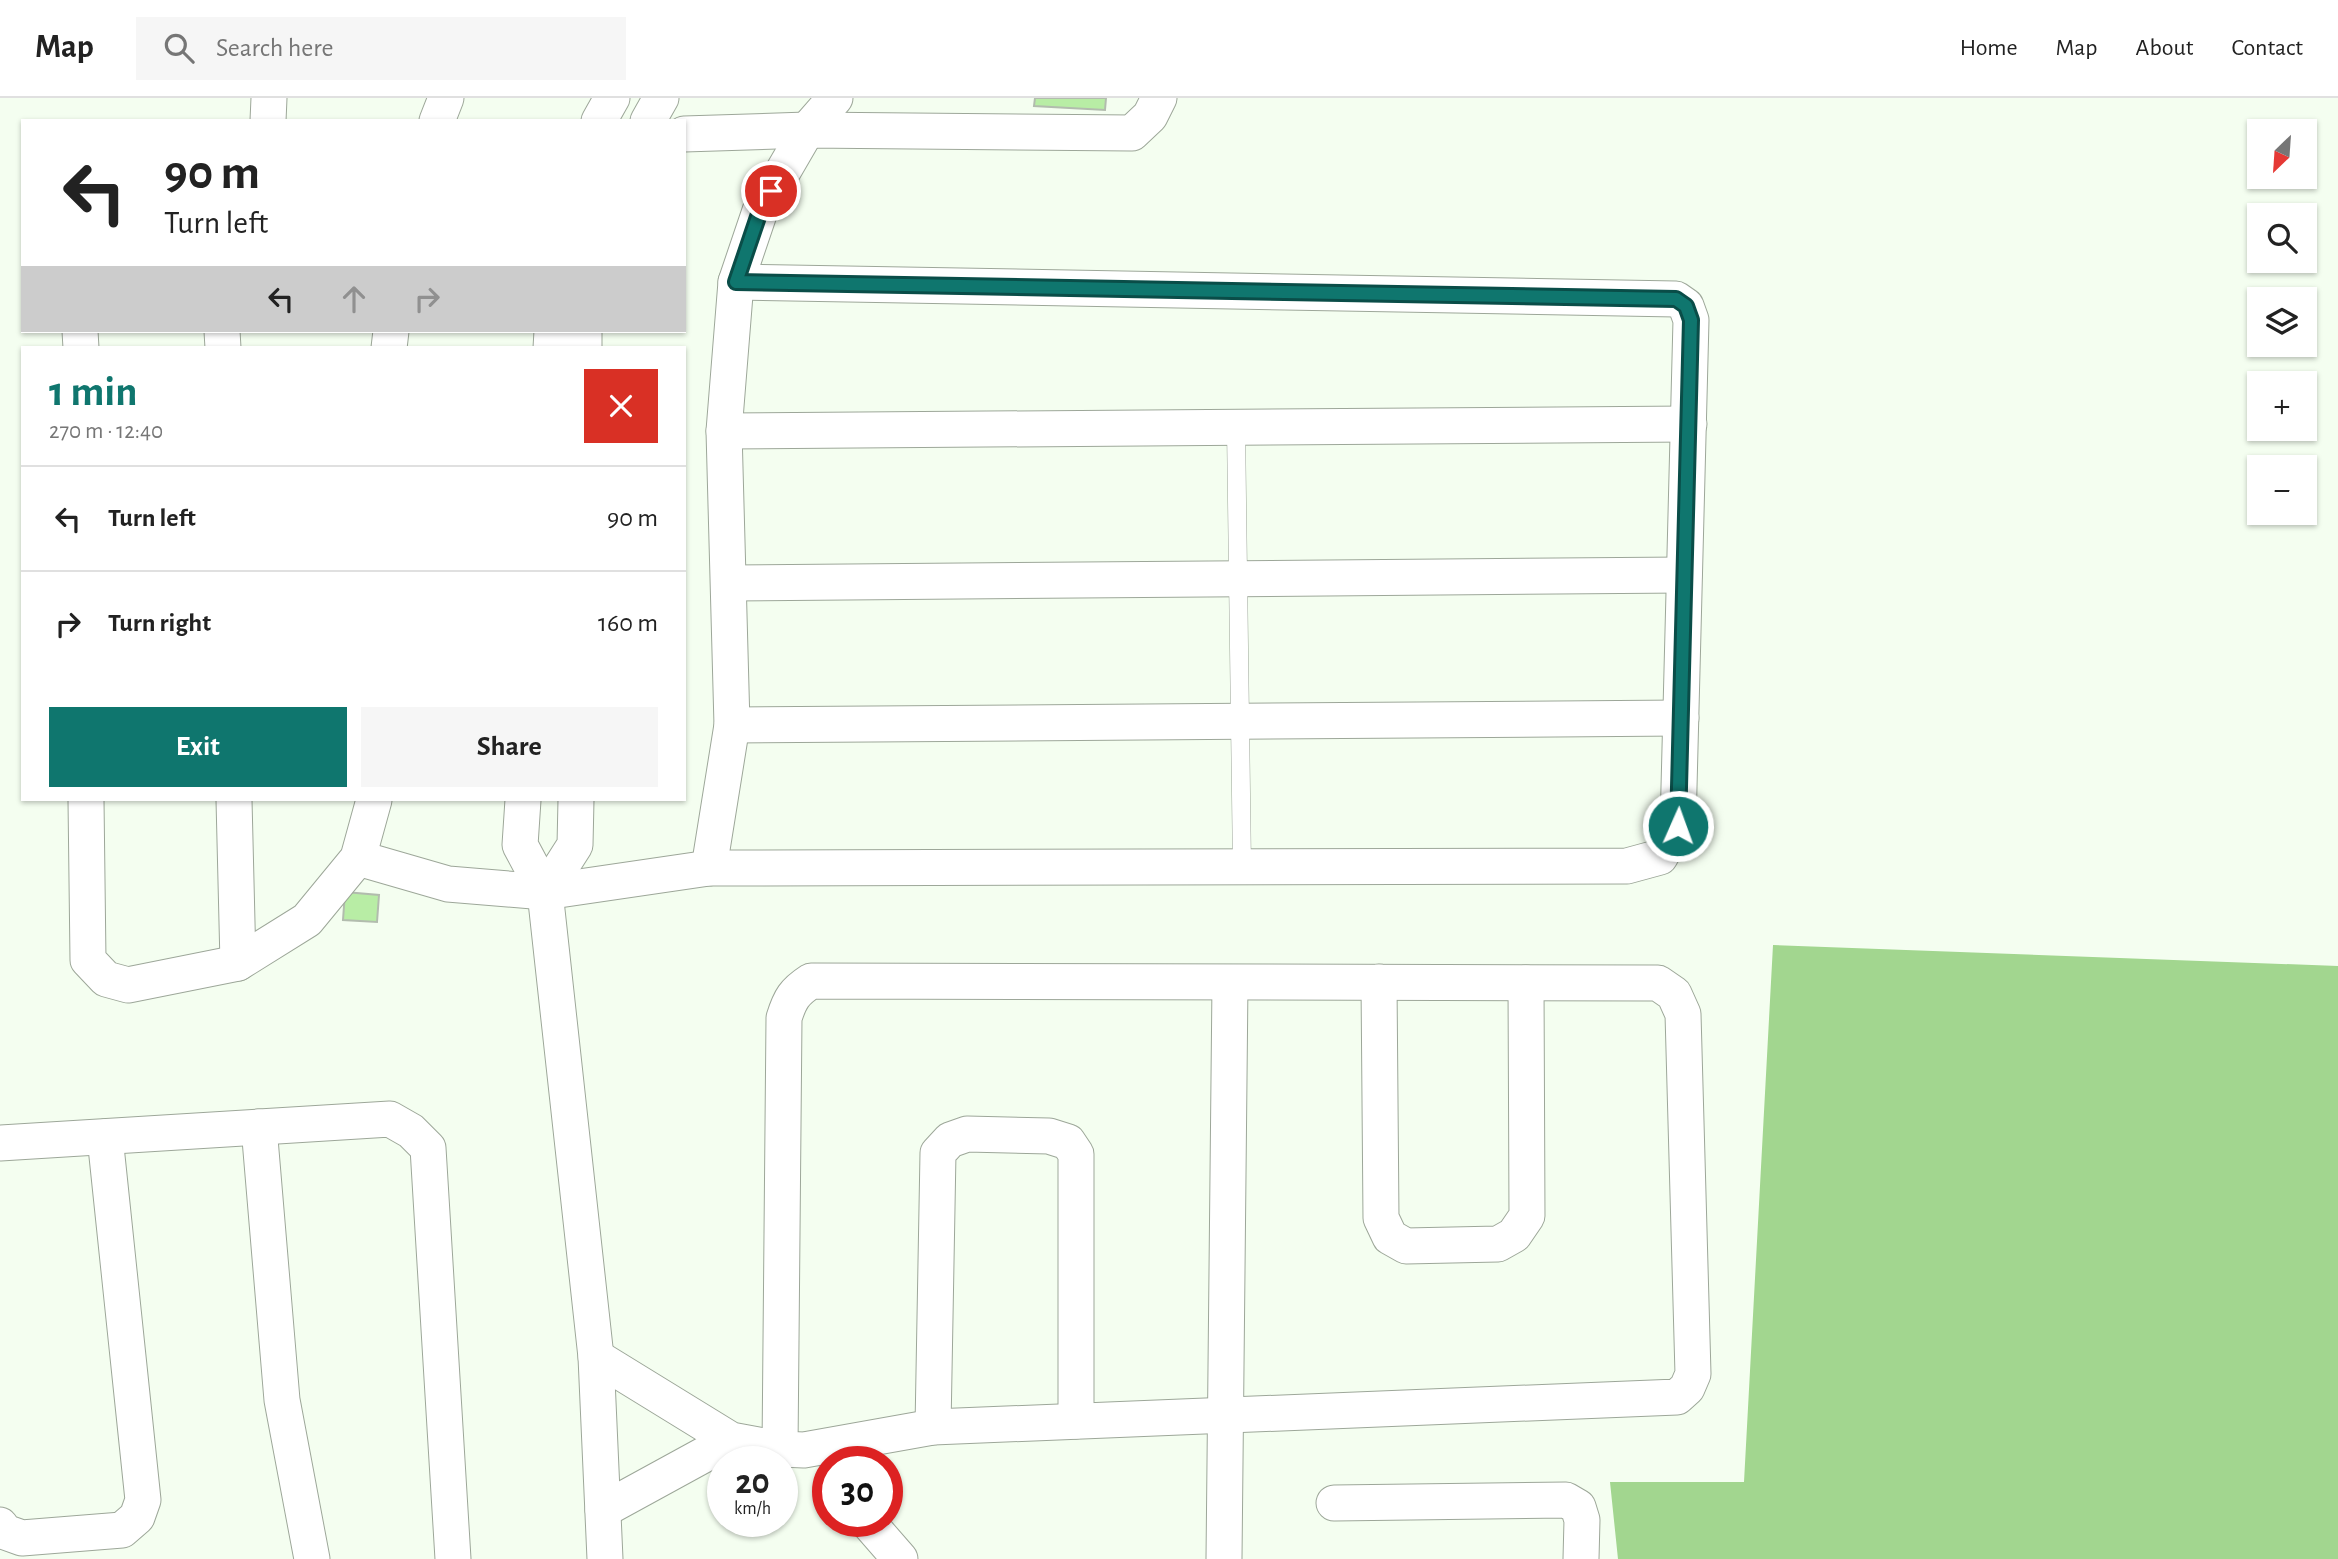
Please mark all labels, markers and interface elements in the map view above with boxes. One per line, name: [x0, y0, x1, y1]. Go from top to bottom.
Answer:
search box: [136, 17, 626, 80]
icon: search: [160, 29, 198, 67]
text: Map: [35, 31, 94, 64]
text: Search here: [216, 35, 334, 61]
text: Home: [1960, 36, 2018, 60]
text: Map: [2056, 36, 2098, 60]
text: About: [2136, 36, 2193, 60]
text: Contact: [2231, 36, 2303, 60]
north arrow: [2247, 119, 2317, 189]
map controls: [2247, 119, 2317, 525]
icon: left: [49, 147, 140, 238]
text: 90 m: [164, 149, 260, 198]
pin: [741, 161, 801, 221]
icon: arrive: [752, 172, 790, 210]
button: search: [2247, 203, 2317, 273]
text: Turn left: [164, 207, 268, 239]
icon: left: [262, 280, 300, 318]
icon: ahead: [335, 280, 373, 318]
icon: right: [408, 280, 446, 318]
button: layers: [2247, 287, 2317, 357]
button: close: [584, 369, 658, 443]
text: 1 min: [49, 371, 138, 413]
button: +: [2247, 371, 2317, 441]
text: 270 m · 12:40: [49, 420, 163, 443]
button: −: [2247, 455, 2317, 525]
icon: left: [49, 500, 87, 538]
text: Turn left: [108, 505, 196, 531]
text: 90 m: [607, 505, 658, 531]
icon: right: [49, 605, 87, 643]
text: Turn right: [108, 610, 211, 636]
text: 160 m: [598, 610, 658, 636]
button: Exit: [49, 707, 347, 787]
button: Share: [361, 707, 658, 787]
position arrow: [1641, 789, 1715, 863]
speed limit sign: 30: [812, 1446, 903, 1537]
text: 20: [735, 1465, 770, 1500]
text: km/h: [734, 1500, 771, 1518]

